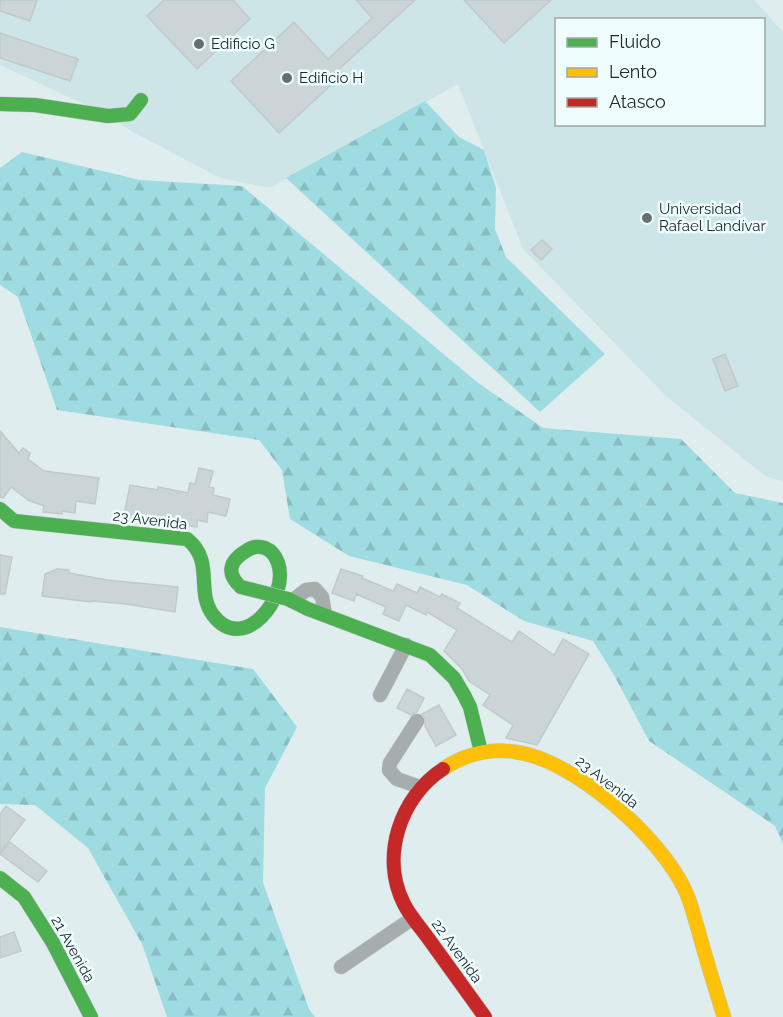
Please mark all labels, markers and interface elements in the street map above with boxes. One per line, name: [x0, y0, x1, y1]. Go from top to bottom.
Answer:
legend: [555, 18, 765, 126]
text: Fluido: [609, 31, 661, 52]
place label: Edificio G: [211, 35, 275, 53]
marker: Edificio G: [192, 37, 206, 51]
text: Lento: [609, 61, 657, 82]
place label: Edificio H: [299, 69, 363, 87]
marker: Edificio H: [280, 71, 294, 85]
text: Atasco: [609, 91, 666, 112]
place label: Universidad Rafael Landívar: [659, 200, 766, 235]
marker: Universidad Rafael Landívar: [640, 211, 654, 225]
street label: 23 Avenida: [112, 507, 188, 533]
street label: 23 Avenida: [572, 752, 642, 812]
street label: 21 Avenida: [47, 913, 99, 985]
street label: 22 Avenida: [428, 915, 486, 987]

